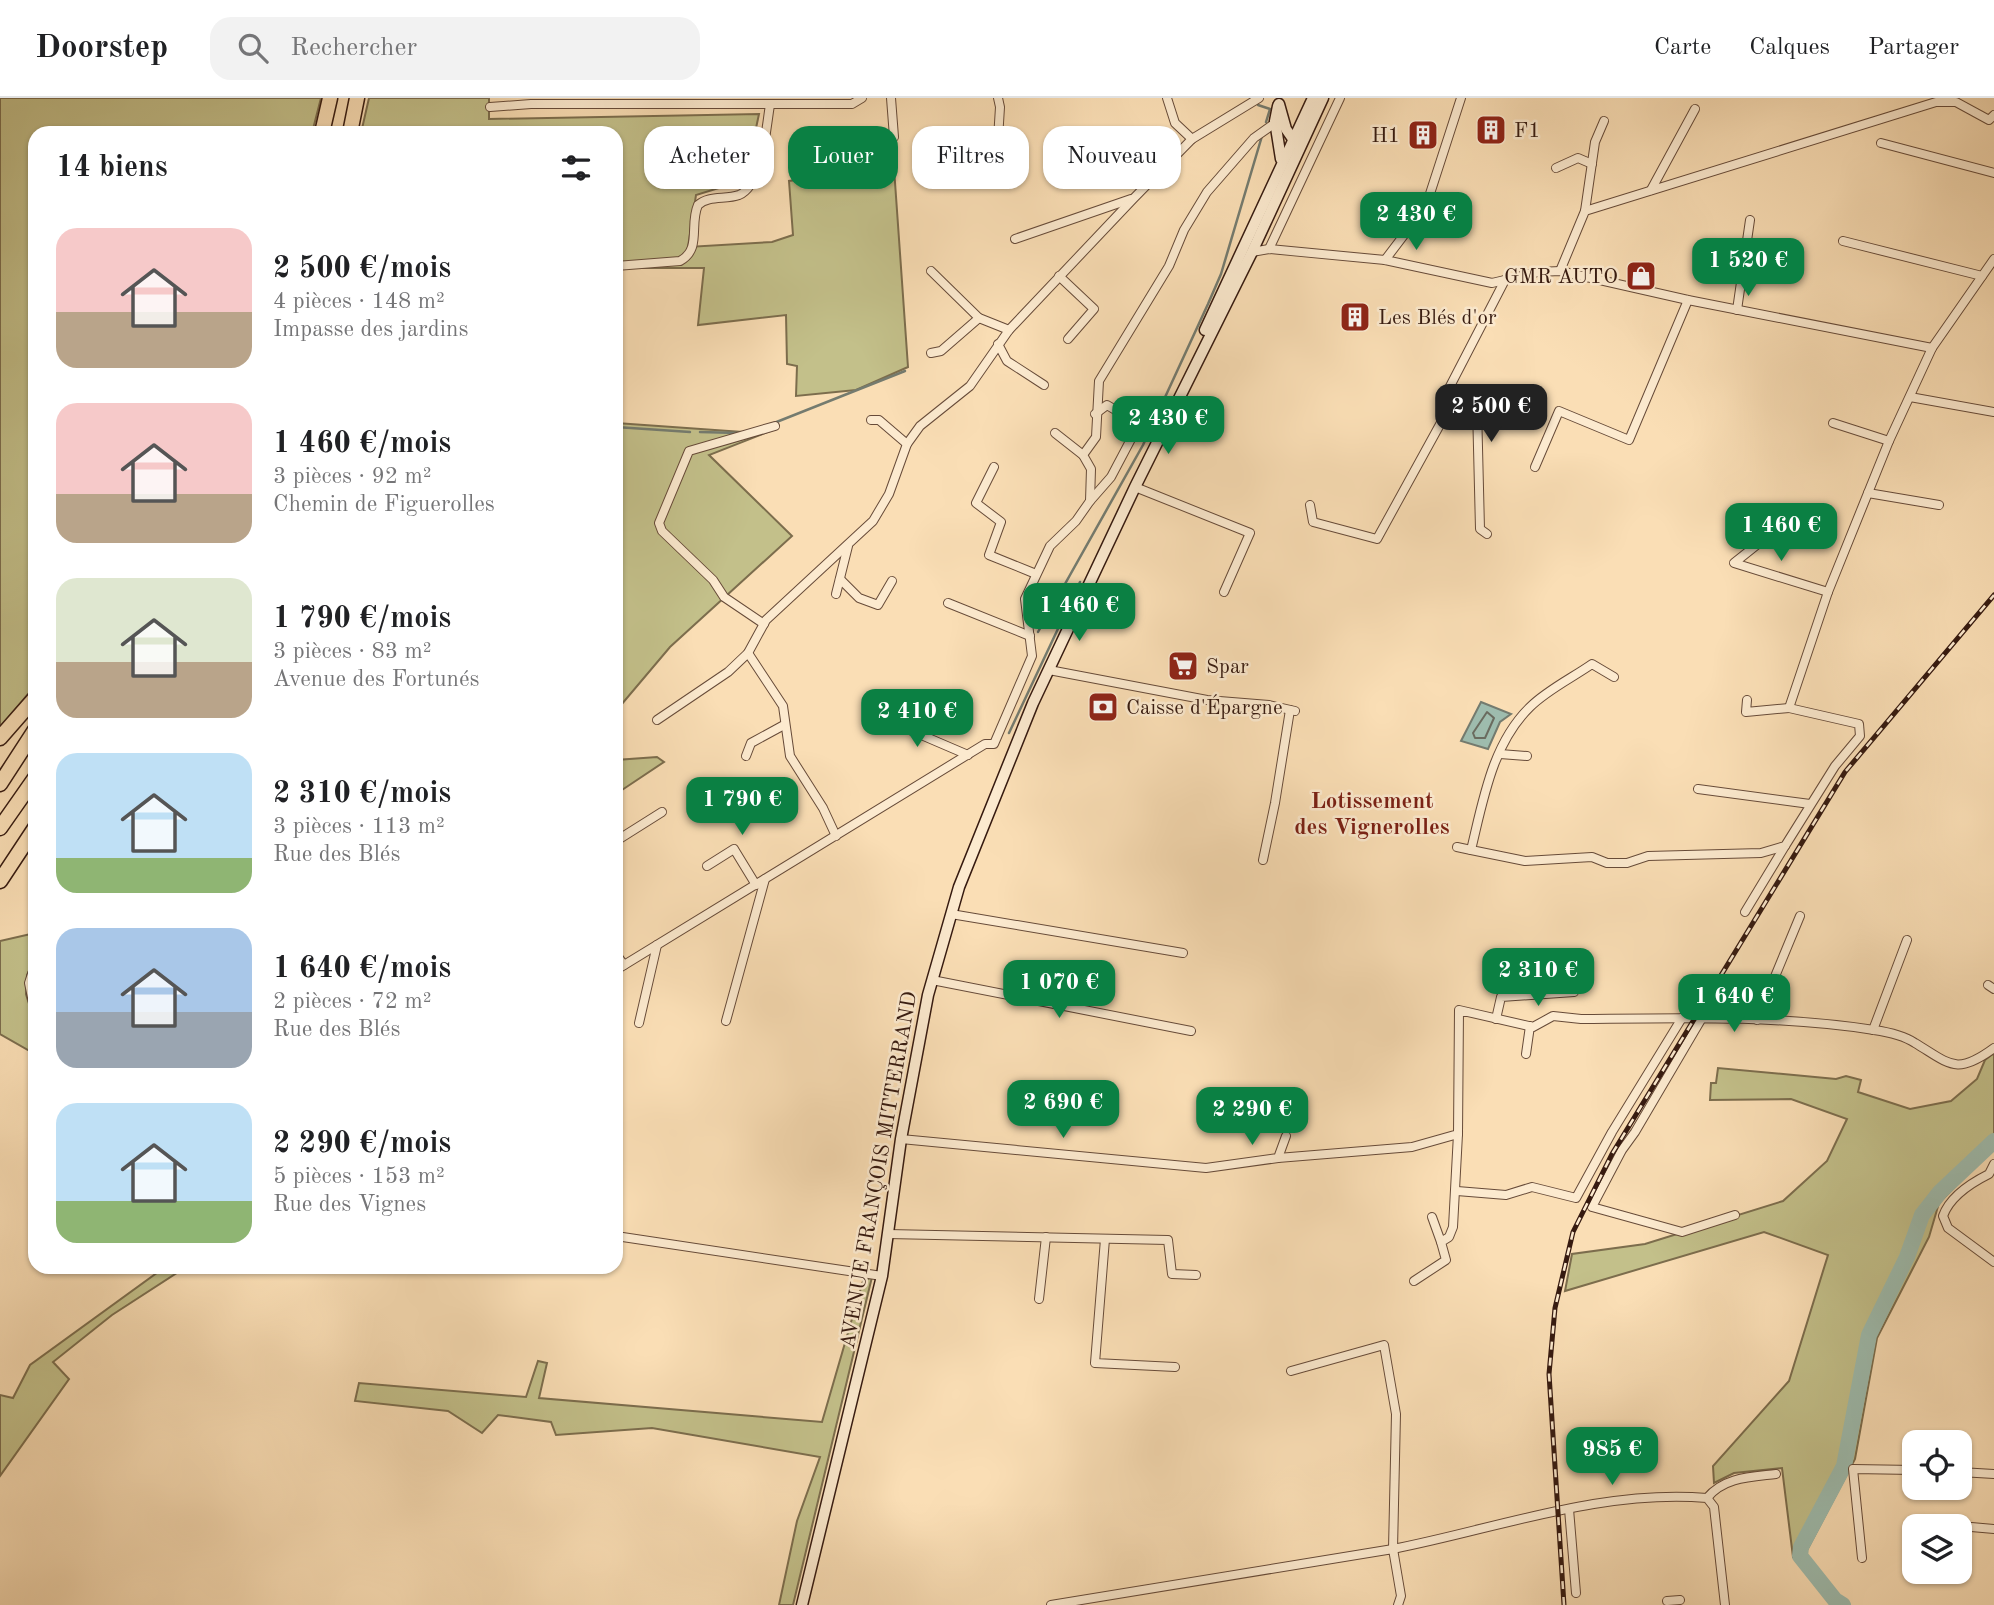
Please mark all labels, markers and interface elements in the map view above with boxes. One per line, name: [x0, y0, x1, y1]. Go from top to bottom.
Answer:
search box: [210, 17, 700, 80]
icon: search: [234, 29, 272, 67]
text: Doorstep: [35, 32, 168, 65]
text: Rechercher: [290, 35, 417, 61]
text: Carte: [1654, 36, 1711, 60]
text: Calques: [1749, 36, 1830, 60]
text: Partager: [1868, 36, 1959, 60]
building icon: F1: [1474, 113, 1508, 147]
building icon: H1: [1406, 118, 1440, 152]
place label: F1: [1514, 121, 1540, 142]
chip: Acheter: [644, 126, 774, 189]
chip: Louer: [788, 126, 898, 189]
chip: Filtres: [912, 126, 1029, 189]
chip: Nouveau: [1043, 126, 1181, 189]
place label: H1: [1371, 126, 1400, 147]
icon: filters: [557, 149, 595, 187]
text: 14 biens: [56, 153, 168, 183]
pin: 2 430 €: [1351, 192, 1481, 252]
text: 2 430 €: [1376, 203, 1456, 226]
pin: 1 520 €: [1683, 238, 1813, 298]
text: 1 520 €: [1708, 249, 1788, 272]
text: 2 500 €/mois: [273, 254, 451, 284]
icon: home: [112, 256, 196, 340]
shop icon: GMR AUTO: [1624, 259, 1658, 293]
place label: GMR AUTO: [1504, 267, 1618, 288]
text: 4 pièces · 148 m²: [273, 290, 445, 313]
building icon: Les Blés d'or: [1338, 300, 1372, 334]
place label: Les Blés d'or: [1378, 308, 1497, 329]
text: Impasse des jardins: [273, 318, 468, 341]
pin: 2 500 €: [1426, 384, 1556, 444]
text: 2 500 €: [1451, 395, 1531, 418]
pin: 2 430 €: [1103, 396, 1233, 456]
text: 2 430 €: [1128, 407, 1208, 430]
text: 1 460 €/mois: [273, 429, 451, 459]
icon: home: [112, 431, 196, 515]
text: 3 pièces · 92 m²: [273, 465, 432, 488]
text: Chemin de Figuerolles: [273, 493, 495, 516]
pin: 1 460 €: [1716, 504, 1846, 563]
text: 1 460 €: [1741, 514, 1821, 537]
pin: 1 460 €: [1014, 584, 1144, 643]
text: 1 460 €: [1039, 594, 1119, 617]
text: 1 790 €/mois: [273, 604, 451, 634]
icon: home: [112, 606, 196, 690]
text: 3 pièces · 83 m²: [273, 640, 432, 663]
supermarket icon: Spar: [1166, 649, 1200, 683]
place label: Spar: [1206, 657, 1249, 678]
text: Avenue des Fortunés: [273, 668, 480, 691]
pin: 2 410 €: [852, 690, 982, 749]
bank icon: Caisse d'Épargne: [1086, 690, 1120, 724]
place label: Caisse d'Épargne: [1126, 694, 1283, 719]
text: 2 410 €: [877, 700, 957, 723]
pin: 1 790 €: [677, 778, 807, 837]
text: 2 310 €/mois: [273, 779, 451, 809]
icon: home: [112, 781, 196, 865]
text: 1 790 €: [702, 788, 782, 811]
district label: Lotissement des Vignerolles: [1294, 790, 1450, 839]
text: 3 pièces · 113 m²: [273, 815, 445, 838]
text: Rue des Blés: [273, 843, 400, 866]
pin: 2 310 €: [1473, 948, 1603, 1008]
text: 1 640 €/mois: [273, 954, 451, 984]
icon: home: [112, 956, 196, 1040]
text: 2 310 €: [1498, 959, 1578, 982]
pin: 1 070 €: [994, 960, 1124, 1020]
text: 1 070 €: [1019, 971, 1099, 994]
pin: 1 640 €: [1669, 974, 1799, 1034]
text: 1 640 €: [1694, 985, 1774, 1008]
text: 2 pièces · 72 m²: [273, 990, 432, 1013]
street label: AVENUE FRANÇOIS MITTERRAND: [838, 990, 921, 1351]
text: Rue des Blés: [273, 1018, 400, 1041]
pin: 2 690 €: [998, 1080, 1128, 1140]
pin: 2 290 €: [1187, 1088, 1317, 1147]
text: 2 690 €: [1023, 1091, 1103, 1114]
text: 2 290 €: [1212, 1098, 1292, 1121]
text: 2 290 €/mois: [273, 1129, 451, 1159]
icon: home: [112, 1131, 196, 1215]
text: 5 pièces · 153 m²: [273, 1165, 445, 1188]
text: Rue des Vignes: [273, 1193, 426, 1216]
pin: 985 €: [1563, 1428, 1661, 1487]
map controls: [1902, 1430, 1972, 1584]
button: locate: [1902, 1430, 1972, 1500]
text: 985 €: [1582, 1438, 1642, 1461]
button: layers: [1902, 1514, 1972, 1584]

